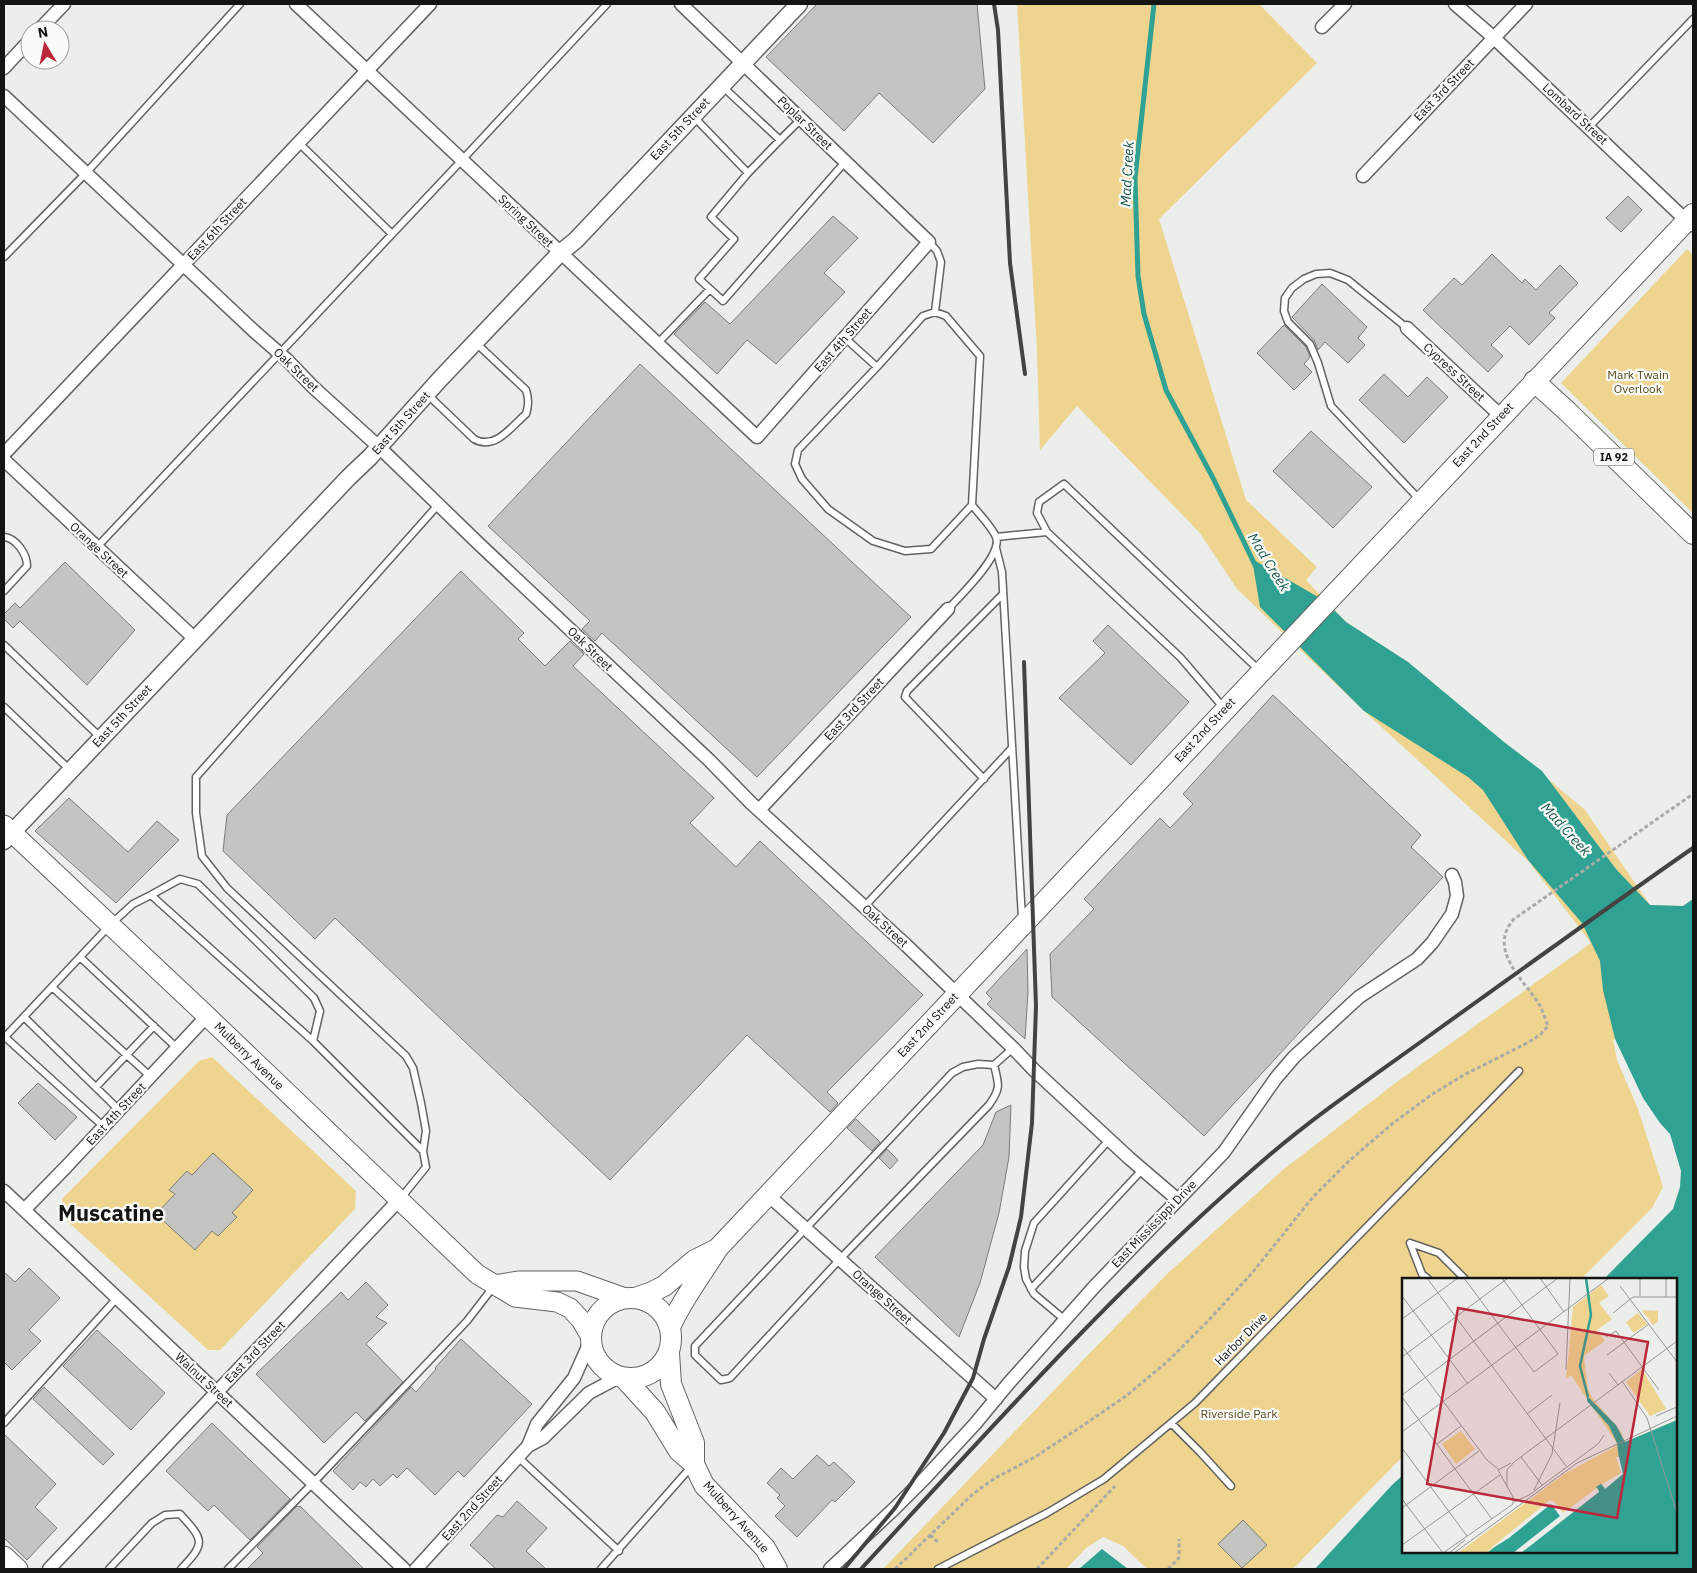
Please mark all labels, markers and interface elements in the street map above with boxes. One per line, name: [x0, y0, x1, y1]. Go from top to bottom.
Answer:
north arrow: [20, 20, 70, 70]
text: N: [36, 22, 49, 42]
street label: East 3rd Street: [1410, 56, 1477, 124]
street label: Lombard Street: [1540, 80, 1611, 148]
street label: Poplar Street: [775, 93, 836, 153]
street label: East 5th Street: [647, 94, 712, 163]
water label: Mad Creek: [1116, 140, 1138, 207]
street label: Spring Street: [496, 191, 557, 250]
street label: East 6th Street: [184, 194, 249, 263]
street label: East 4th Street: [811, 304, 875, 375]
street label: Cypress Street: [1420, 339, 1488, 404]
street label: Oak Street: [271, 344, 322, 395]
park label: Mark Twain Overlook: [1607, 367, 1669, 396]
street label: East 5th Street: [368, 388, 433, 457]
street label: East 2nd Street: [1449, 399, 1516, 470]
road number: IA 92: [1594, 448, 1634, 466]
street label: Orange Street: [67, 519, 132, 581]
water label: Mad Creek: [1244, 529, 1294, 595]
street label: Oak Street: [565, 623, 616, 674]
street label: East 3rd Street: [821, 674, 887, 743]
street label: East 5th Street: [89, 681, 154, 750]
street label: East 2nd Street: [1171, 694, 1238, 765]
water label: Mad Creek: [1537, 799, 1595, 860]
street label: Oak Street: [859, 901, 912, 950]
street label: East 2nd Street: [894, 989, 961, 1060]
street label: Mulberry Avenue: [211, 1019, 288, 1093]
street label: East 4th Street: [83, 1079, 148, 1148]
street label: East Mississippi Drive: [1108, 1177, 1200, 1271]
district label: Muscatine: [58, 1198, 164, 1227]
street label: Orange Street: [850, 1266, 915, 1327]
inset map: [1402, 1278, 1677, 1553]
street label: Harbor Drive: [1211, 1309, 1270, 1368]
street label: East 3rd Street: [221, 1318, 288, 1386]
street label: Walnut Street: [172, 1349, 236, 1410]
park label: Riverside Park: [1201, 1406, 1278, 1421]
street label: East 2nd Street: [438, 1472, 505, 1544]
street label: Mulberry Avenue: [700, 1478, 773, 1556]

